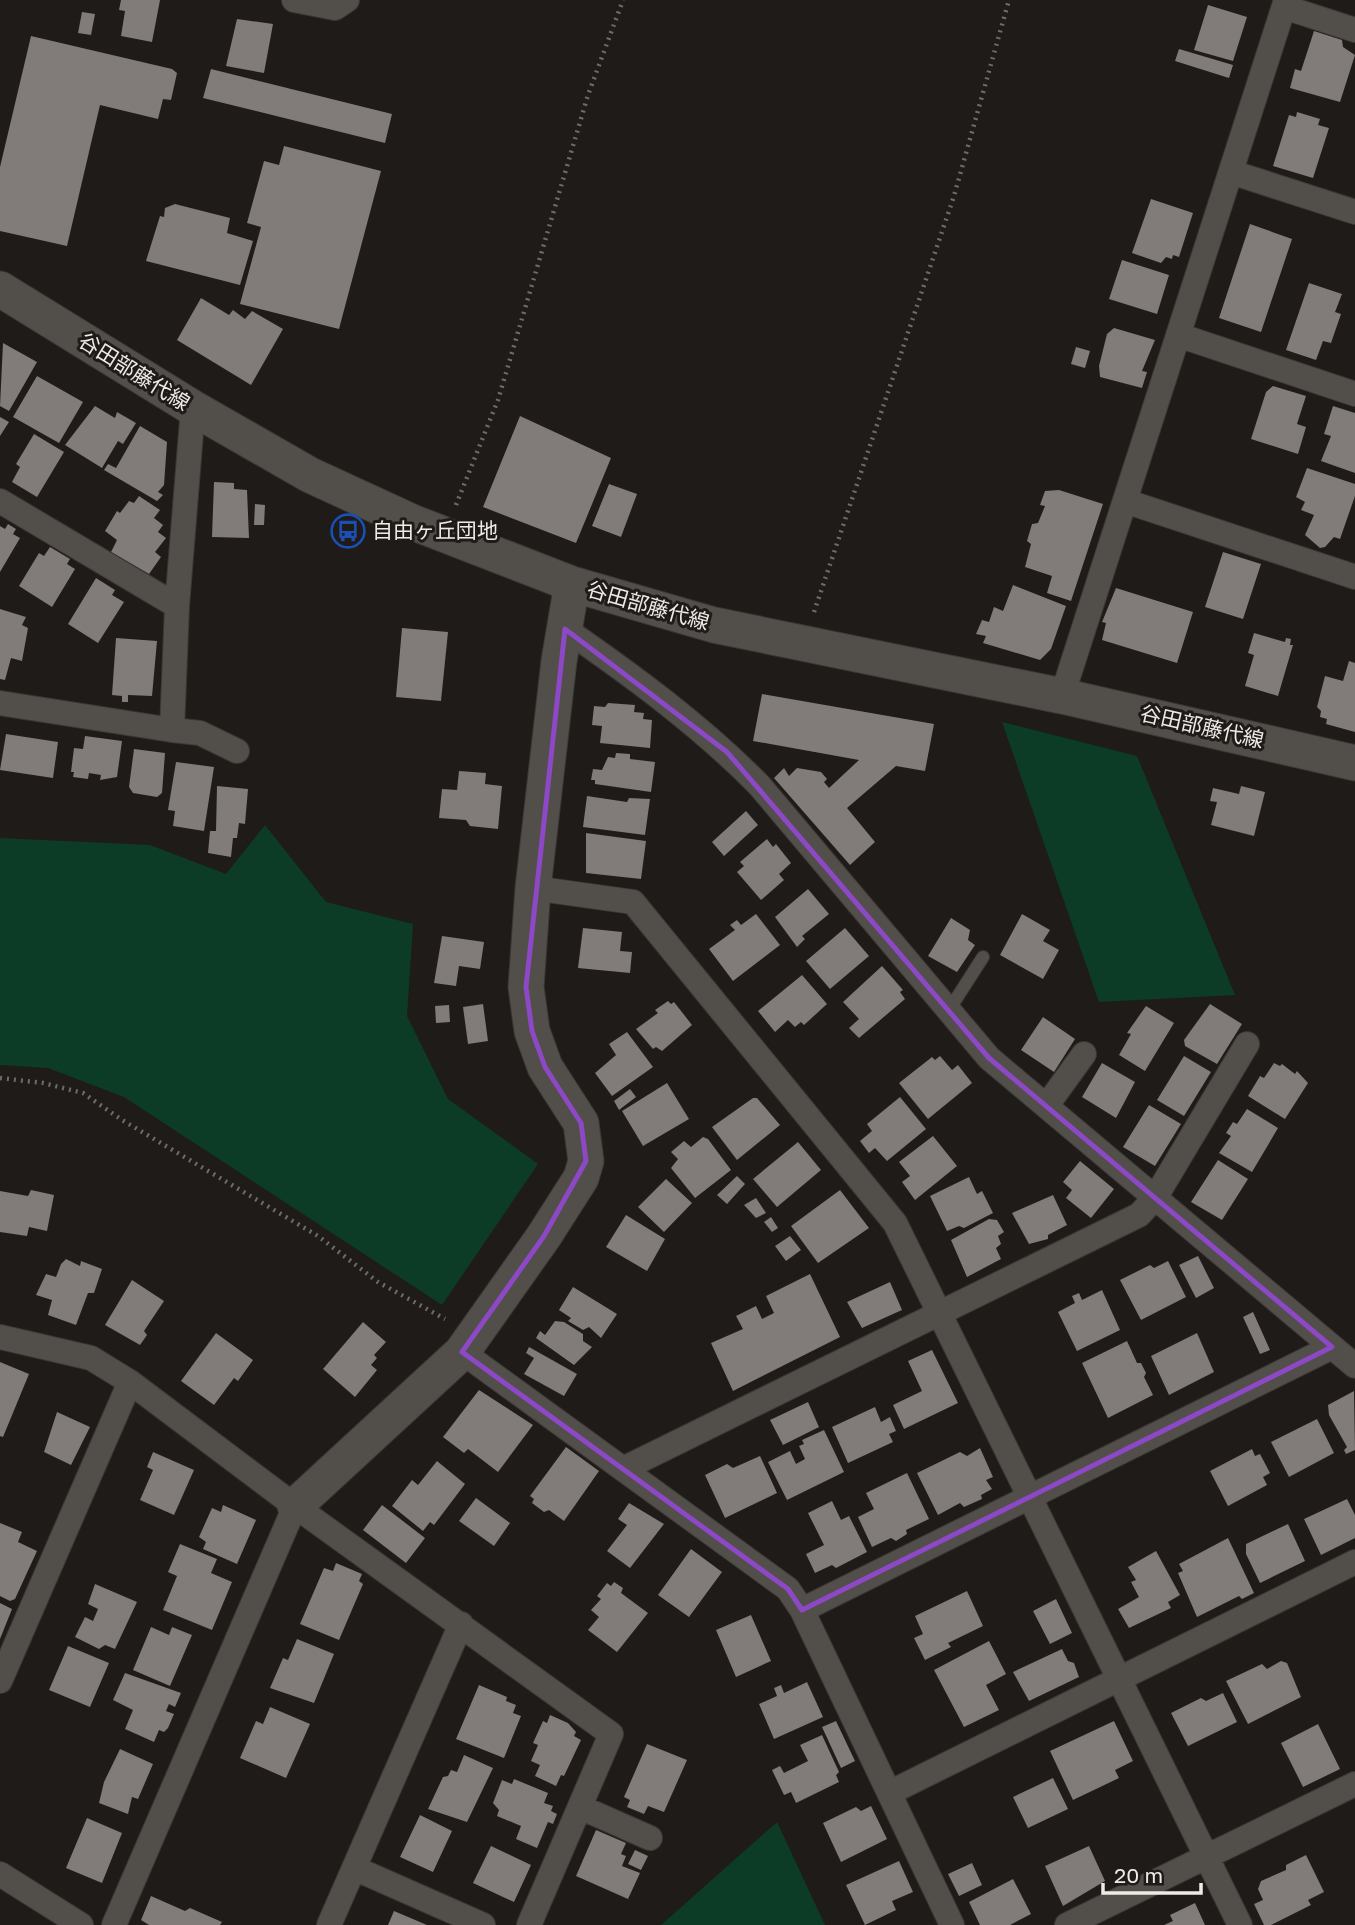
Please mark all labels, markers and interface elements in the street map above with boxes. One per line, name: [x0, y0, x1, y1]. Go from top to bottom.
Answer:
street label: 谷田部藤代線: [74, 327, 195, 416]
bus stop icon: 自由ヶ丘団地: [329, 512, 367, 550]
place label: 自由ヶ丘団地: [372, 517, 498, 543]
street label: 谷田部藤代線: [584, 575, 712, 635]
street label: 谷田部藤代線: [1138, 699, 1267, 753]
scale bar: [1103, 1852, 1201, 1896]
text: 20 m: [1114, 1862, 1163, 1888]

